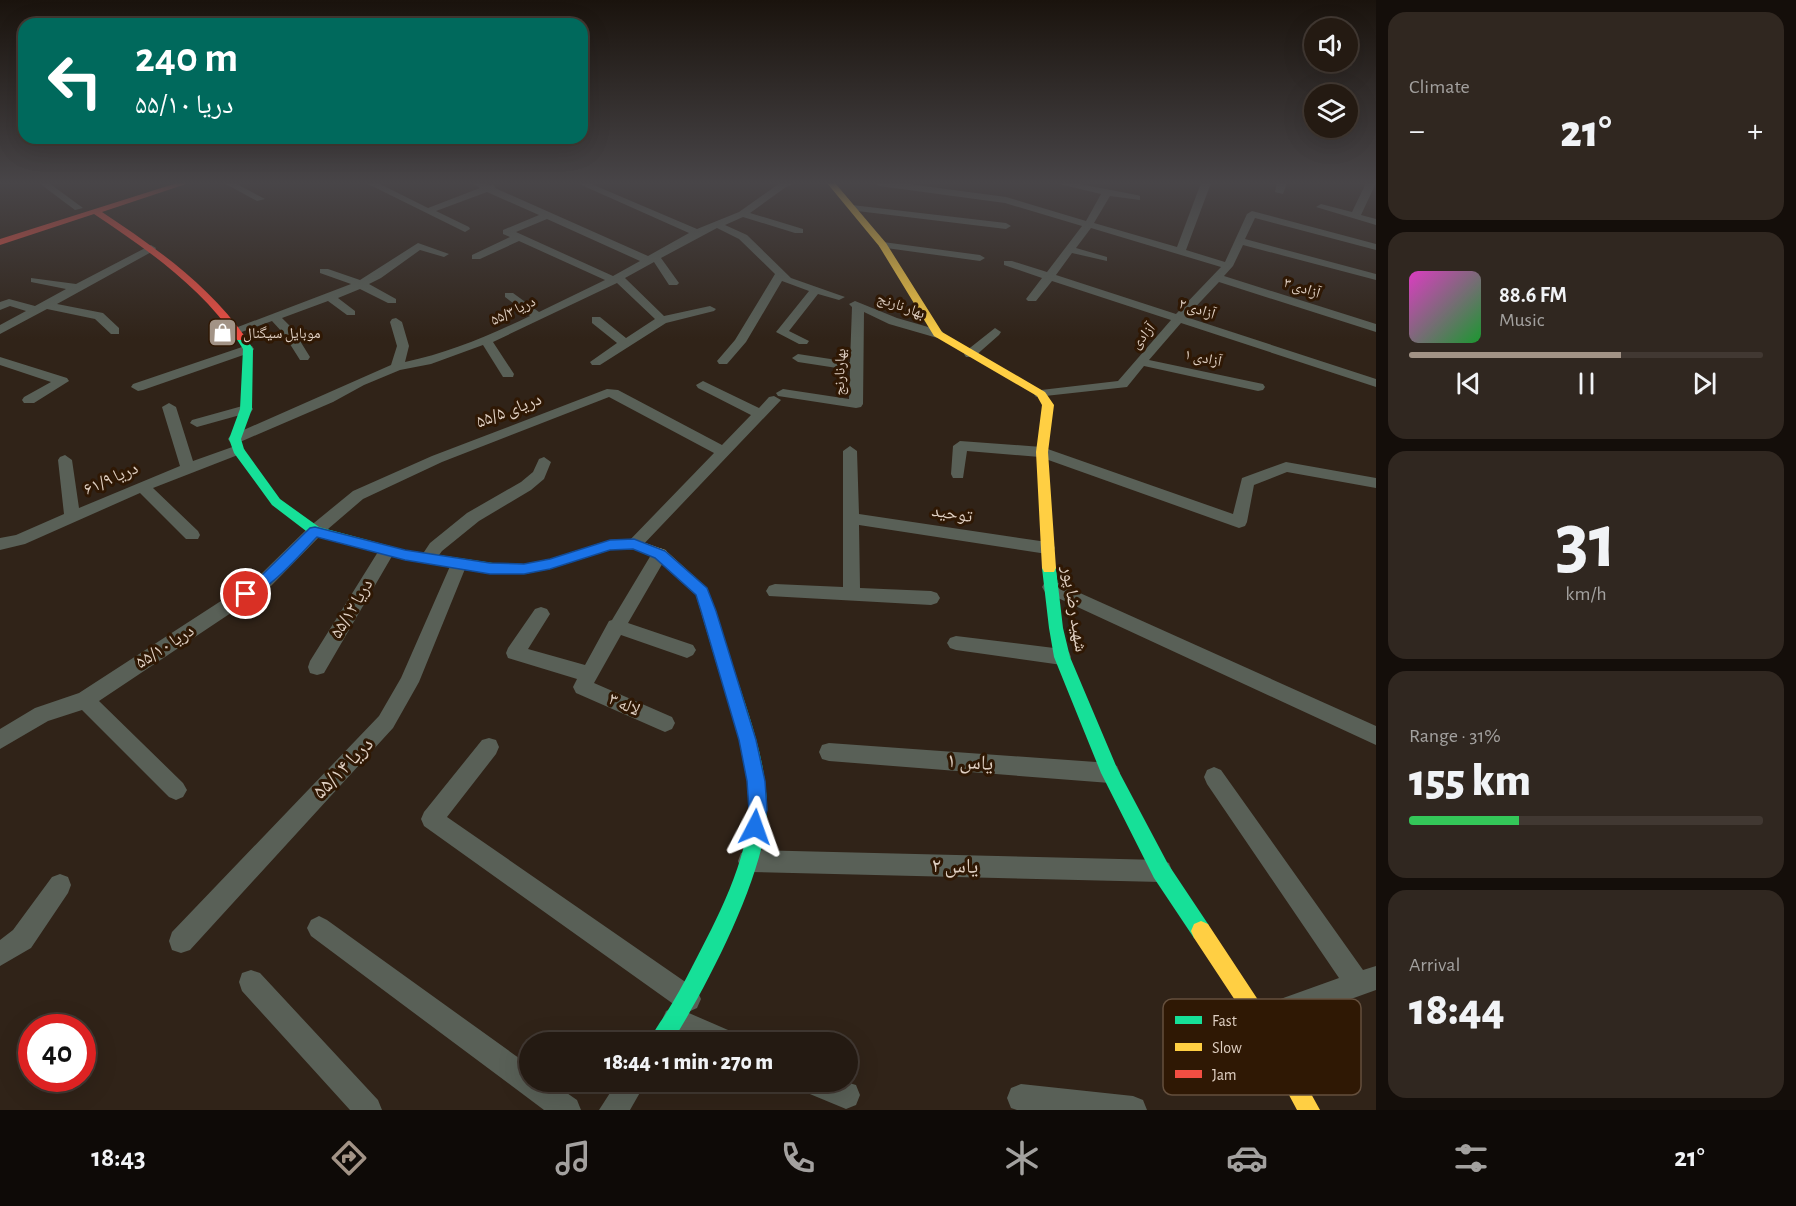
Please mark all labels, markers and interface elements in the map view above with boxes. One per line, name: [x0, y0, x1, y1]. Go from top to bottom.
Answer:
map controls: [1304, 18, 1358, 138]
button: sound: [1304, 18, 1358, 72]
text: 240 m: [135, 37, 238, 79]
icon: left: [36, 42, 114, 120]
text: Climate: [1409, 77, 1470, 97]
button: layers: [1304, 84, 1358, 138]
text: دریا ۵۵/۱۰: [135, 91, 233, 118]
text: 21°: [1560, 110, 1612, 155]
text: −: [1409, 115, 1425, 148]
text: +: [1747, 115, 1763, 148]
street label: آزادی ۳: [1281, 274, 1324, 303]
text: 88.6 FM: [1499, 284, 1567, 306]
street label: بهار نارنج: [874, 290, 927, 323]
street label: دریا ۵۵/۳: [488, 294, 538, 329]
street label: آزادی ۲: [1176, 295, 1219, 324]
text: Music: [1499, 310, 1545, 330]
shop icon: موبایل سیگنال: [206, 317, 238, 349]
street label: آزادی: [1127, 319, 1160, 353]
place label: موبایل سیگنال: [243, 326, 321, 343]
street label: آزادی ۱: [1183, 346, 1224, 371]
street label: بهارنارنج: [832, 348, 850, 396]
icon: previous: [1452, 367, 1485, 400]
icon: pause: [1570, 367, 1603, 400]
icon: next: [1688, 367, 1721, 400]
street label: دریای ۵۵/۵: [474, 390, 545, 433]
street label: دریا ۶۱/۹: [81, 459, 141, 499]
street label: توحید: [930, 502, 974, 526]
text: 31: [1555, 504, 1617, 582]
street label: شهید رضا پور: [1057, 564, 1090, 653]
pin: [220, 568, 271, 619]
street label: دریا ۵۵/۱۲: [327, 576, 377, 642]
icon: arrive: [229, 577, 262, 610]
text: km/h: [1565, 584, 1607, 604]
street label: دریا ۵۵/۱۰: [133, 622, 198, 673]
street label: لاله ۳: [606, 690, 642, 720]
text: Range · 31%: [1409, 726, 1501, 746]
street label: دریا ۵۵/۱۴: [309, 733, 377, 803]
street label: یاس ۱: [946, 750, 994, 776]
text: 155 km: [1409, 759, 1531, 804]
position arrow: [723, 795, 787, 859]
street label: یاس ۲: [931, 855, 979, 879]
text: Arrival: [1409, 955, 1460, 975]
text: 18:44: [1409, 988, 1505, 1033]
legend: [1163, 999, 1361, 1095]
text: Fast: [1212, 1013, 1237, 1029]
speed limit sign: 40: [18, 1014, 96, 1092]
text: Slow: [1212, 1040, 1242, 1056]
text: 18:44 · 1 min · 270 m: [604, 1051, 773, 1073]
text: Jam: [1212, 1067, 1237, 1083]
icon: directions: [328, 1137, 370, 1179]
icon: music: [552, 1137, 594, 1179]
icon: phone: [777, 1137, 819, 1179]
icon: climate: [1001, 1137, 1043, 1179]
icon: car: [1226, 1137, 1268, 1179]
icon: filters: [1450, 1137, 1492, 1179]
text: 18:43: [91, 1144, 146, 1171]
text: 21°: [1674, 1144, 1705, 1171]

